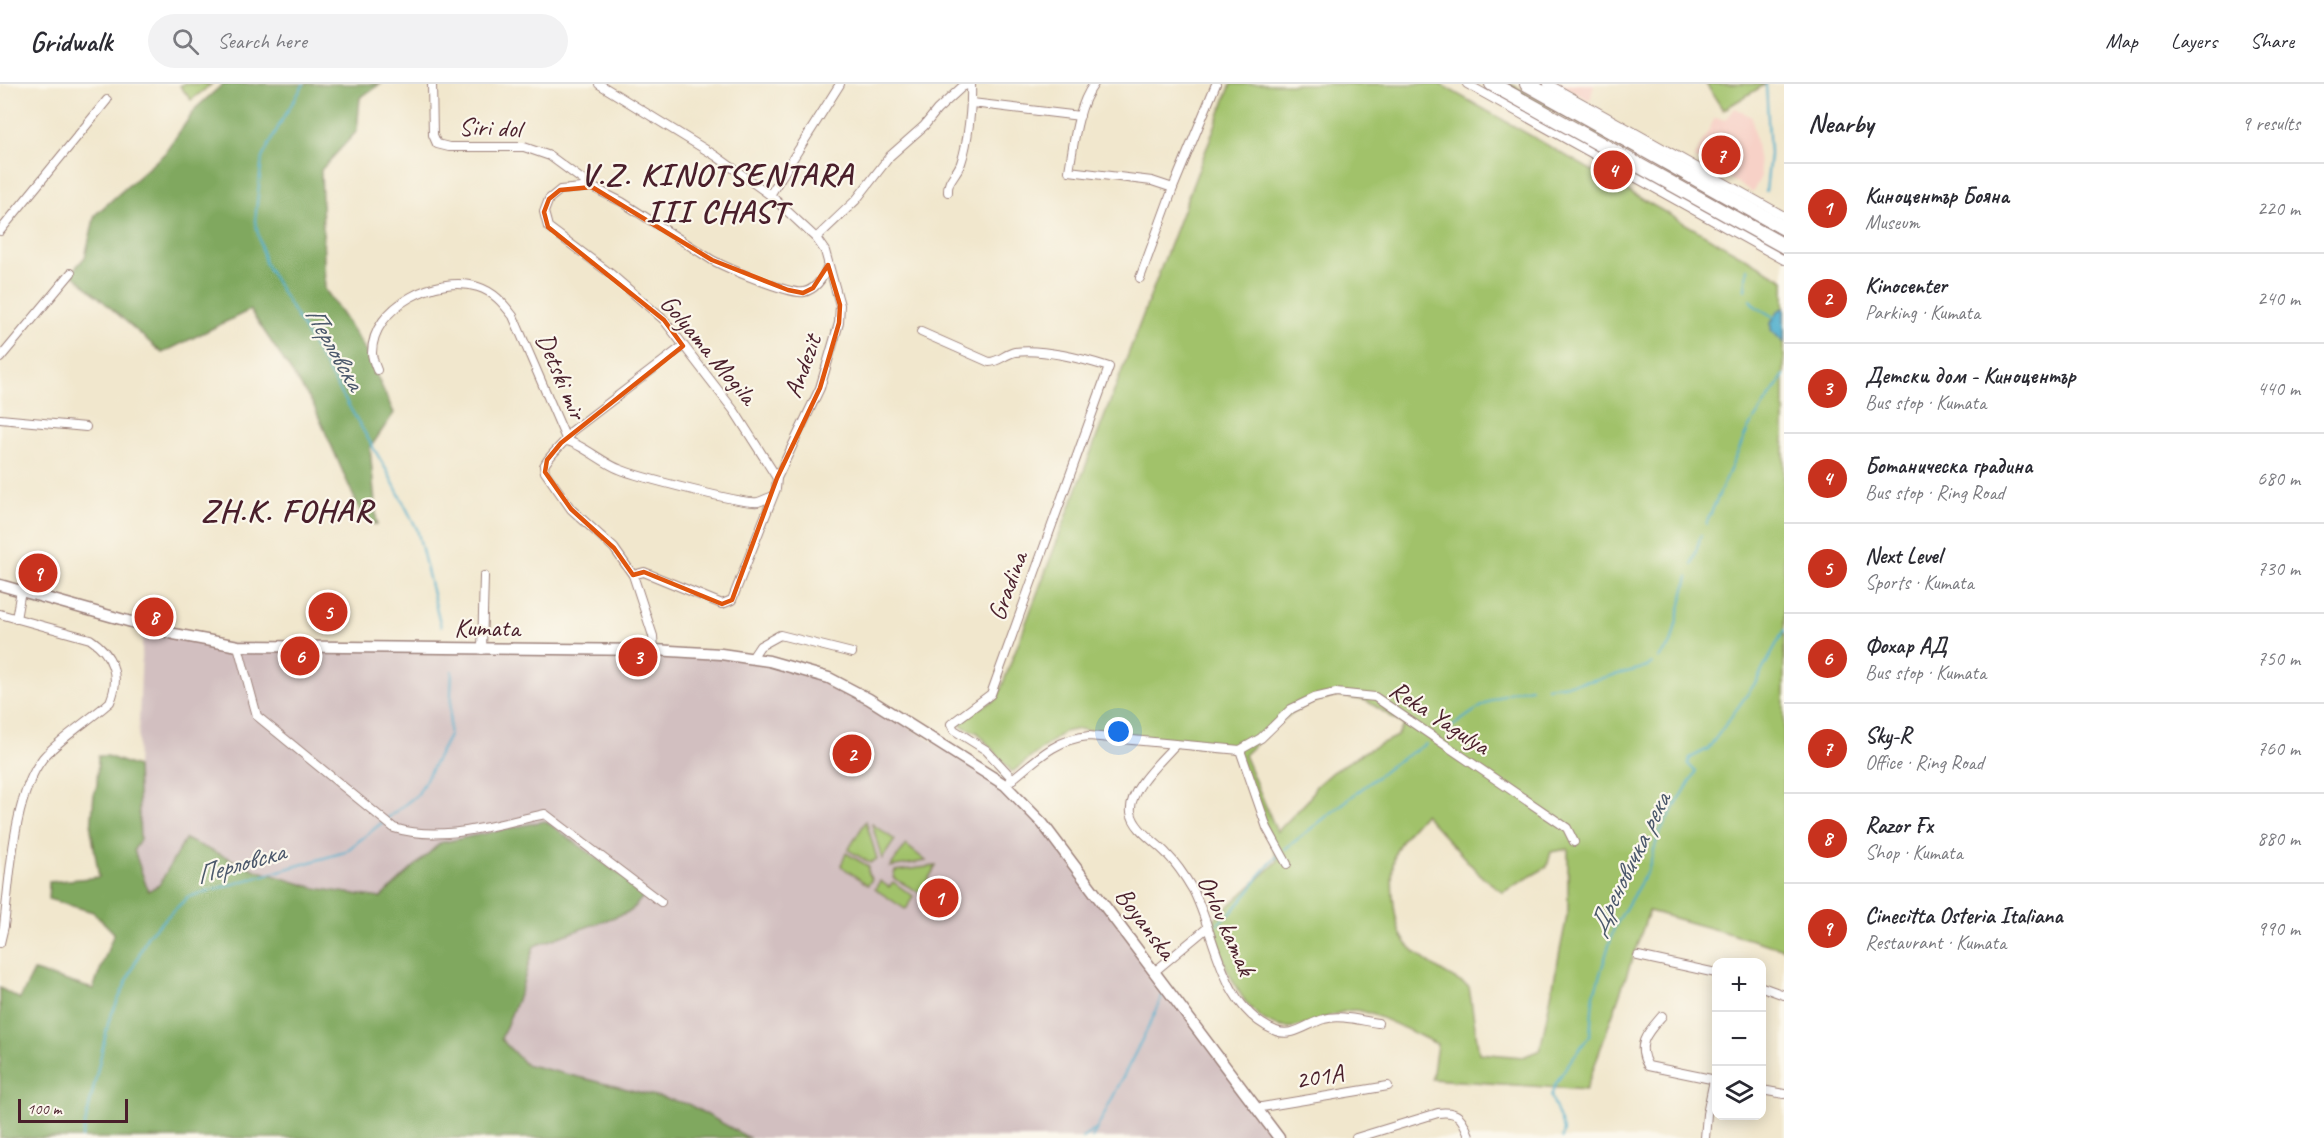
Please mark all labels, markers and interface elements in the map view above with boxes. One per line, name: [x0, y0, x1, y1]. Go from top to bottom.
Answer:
search box: [148, 14, 568, 68]
text: Gridwalk: [30, 24, 112, 59]
icon: search: [169, 25, 202, 58]
text: Search here: [217, 27, 307, 55]
text: Map: [2105, 28, 2138, 54]
text: Layers: [2171, 28, 2217, 54]
text: Share: [2250, 28, 2294, 54]
text: Nearby: [1808, 107, 1873, 140]
street label: Siri dol: [458, 110, 526, 145]
text: 9 results: [2241, 111, 2300, 136]
pin: 7: [1702, 132, 1740, 178]
pin: 4: [1594, 148, 1632, 193]
district label: V.Z. KINOTSENTARA III CHAST: [580, 154, 855, 232]
text: Киноцентър Бояна: [1865, 182, 2009, 210]
text: 1: [1823, 196, 1832, 221]
text: 220 m: [2257, 196, 2300, 221]
text: Museum: [1865, 210, 1920, 235]
text: Kinocenter: [1865, 272, 1947, 300]
text: 2: [1823, 286, 1832, 311]
text: 240 m: [2257, 286, 2300, 311]
street label: Golyama Mogila: [653, 287, 766, 413]
water label: Перловска: [298, 300, 374, 398]
text: Parking · Kumata: [1865, 300, 1980, 325]
street label: Detski mir: [529, 328, 595, 426]
street label: Andezit: [776, 328, 830, 402]
text: Детски дом - Киноцентър: [1865, 362, 2075, 390]
text: 3: [1823, 376, 1832, 401]
text: 440 m: [2257, 376, 2300, 401]
text: Bus stop · Kumata: [1865, 390, 1986, 415]
text: Ботаническа градина: [1865, 452, 2032, 480]
text: 4: [1823, 466, 1832, 491]
text: 680 m: [2257, 466, 2300, 491]
text: Bus stop · Ring Road: [1865, 480, 2004, 505]
district label: ZH.K. FOHAR: [201, 490, 376, 531]
text: Next Level: [1865, 542, 1942, 570]
street label: Gradina: [980, 545, 1036, 625]
pin: 9: [18, 550, 57, 596]
text: 5: [1823, 556, 1832, 581]
text: 730 m: [2257, 556, 2300, 581]
text: Sports · Kumata: [1865, 570, 1974, 595]
pin: 5: [308, 590, 348, 634]
pin: 8: [134, 594, 174, 640]
street label: Kumata: [454, 611, 522, 644]
text: Фохар АД: [1865, 632, 1947, 660]
pin: 6: [280, 634, 320, 678]
pin: 3: [618, 634, 658, 680]
text: 6: [1823, 646, 1832, 671]
text: 750 m: [2257, 646, 2300, 671]
text: Bus stop · Kumata: [1865, 660, 1986, 685]
street label: Reka Yagulya: [1383, 673, 1497, 763]
your location: [1104, 717, 1133, 746]
text: Sky-R: [1865, 722, 1911, 750]
pin: 2: [832, 732, 872, 776]
text: 7: [1823, 736, 1832, 761]
text: 760 m: [2257, 736, 2300, 761]
text: Office · Ring Road: [1865, 750, 1984, 775]
water label: Дреновичка река: [1580, 785, 1679, 941]
text: Razor Fx: [1865, 812, 1933, 840]
text: 8: [1823, 826, 1832, 851]
text: 880 m: [2257, 826, 2300, 851]
water label: Перловска: [192, 833, 291, 892]
text: Shop · Kumata: [1865, 840, 1963, 865]
street label: Orlov kamak: [1190, 870, 1264, 983]
pin: 1: [920, 876, 958, 920]
street label: Boyanska: [1108, 880, 1185, 968]
text: Cinecitta Osteria Italiana: [1865, 902, 2062, 930]
text: 9: [1823, 916, 1832, 941]
text: 990 m: [2257, 916, 2300, 941]
text: Restaurant · Kumata: [1865, 930, 2006, 955]
map controls: [1712, 958, 1766, 1120]
button: +: [1712, 958, 1766, 1012]
button: −: [1712, 1012, 1766, 1066]
street label: 201А: [1293, 1056, 1347, 1097]
button: layers: [1712, 1066, 1766, 1120]
scale bar: [18, 1096, 128, 1124]
text: 100 m: [27, 1099, 61, 1119]

